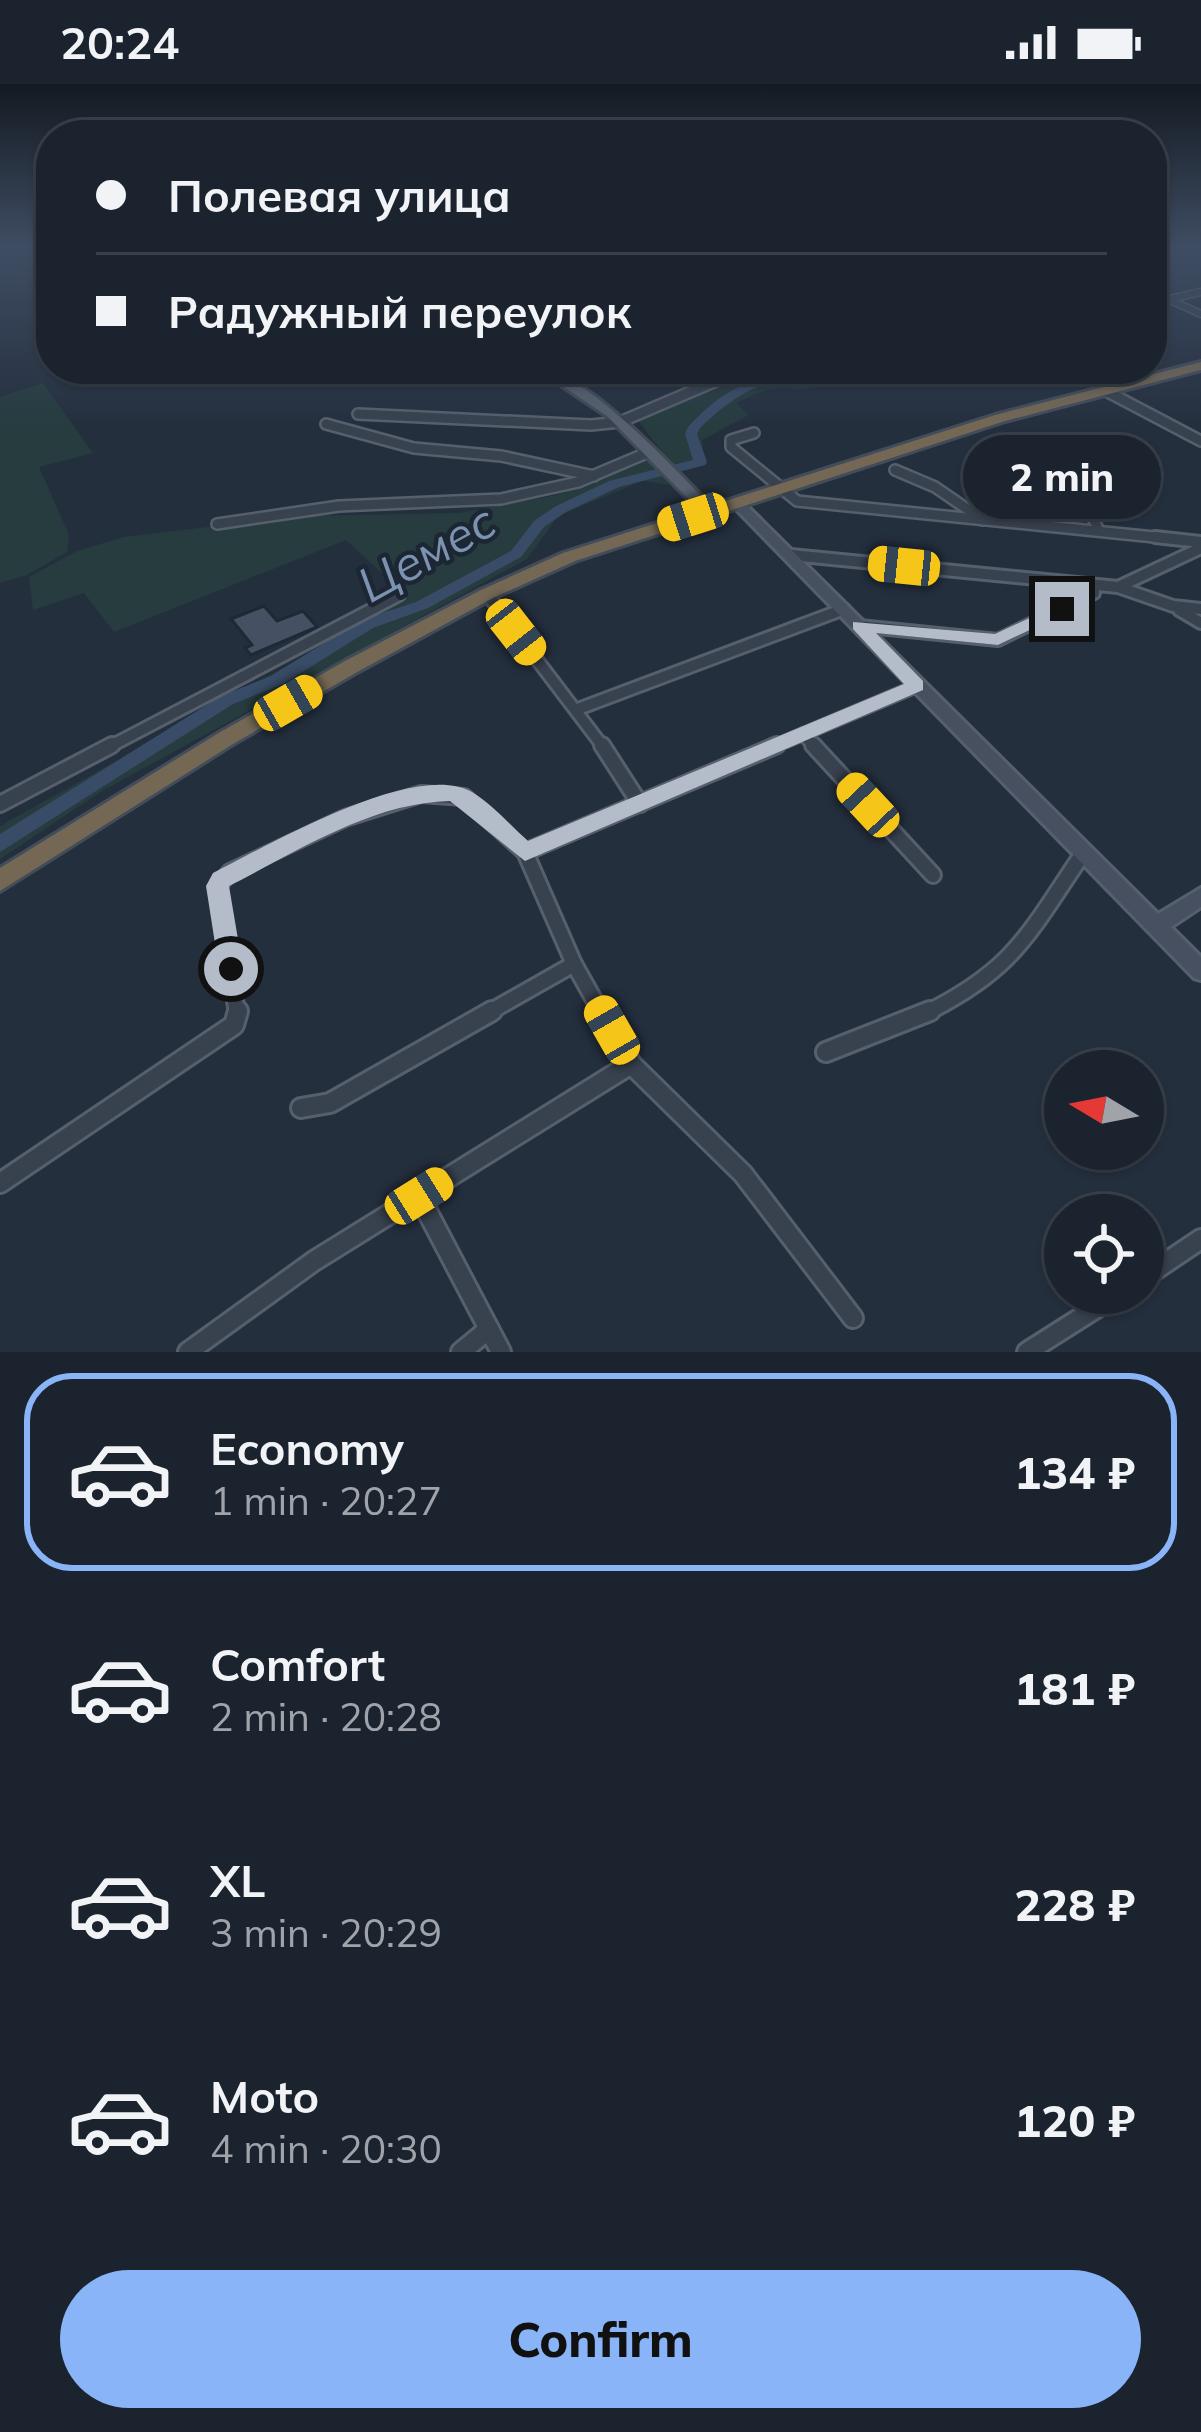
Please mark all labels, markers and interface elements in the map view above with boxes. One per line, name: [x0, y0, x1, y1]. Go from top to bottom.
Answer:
text: 20:24: [60, 14, 179, 70]
text: Полевая улица: [168, 167, 511, 223]
text: Радужный переулок: [168, 283, 631, 339]
callout: 2 min: [963, 435, 1161, 519]
text: 2 min: [1010, 452, 1114, 501]
car: [653, 489, 733, 545]
water label: Цемес: [347, 490, 505, 614]
car: [866, 544, 942, 588]
route end: [1035, 582, 1089, 636]
car: [480, 593, 552, 671]
car: [248, 669, 328, 737]
car: [830, 766, 906, 844]
route start: [204, 942, 258, 996]
car: [578, 990, 646, 1070]
north arrow: [1044, 1050, 1164, 1170]
map controls: [1044, 1050, 1164, 1314]
car: [379, 1162, 459, 1230]
button: locate: [1044, 1194, 1164, 1314]
icon: car: [66, 1418, 174, 1526]
text: Economy: [210, 1420, 404, 1476]
text: 134 ₽: [1014, 1444, 1135, 1500]
text: 1 min · 20:27: [210, 1476, 442, 1525]
icon: car: [66, 1634, 174, 1742]
text: Comfort: [210, 1636, 385, 1692]
text: 181 ₽: [1014, 1660, 1135, 1716]
text: 2 min · 20:28: [210, 1692, 442, 1741]
icon: car: [66, 1850, 174, 1958]
text: XL: [210, 1852, 265, 1908]
text: 228 ₽: [1014, 1876, 1135, 1932]
text: 3 min · 20:29: [210, 1908, 442, 1957]
icon: car: [66, 2066, 174, 2174]
text: Moto: [210, 2068, 319, 2124]
text: 120 ₽: [1014, 2092, 1135, 2148]
text: 4 min · 20:30: [210, 2124, 442, 2173]
button: Confirm: [60, 2270, 1141, 2408]

